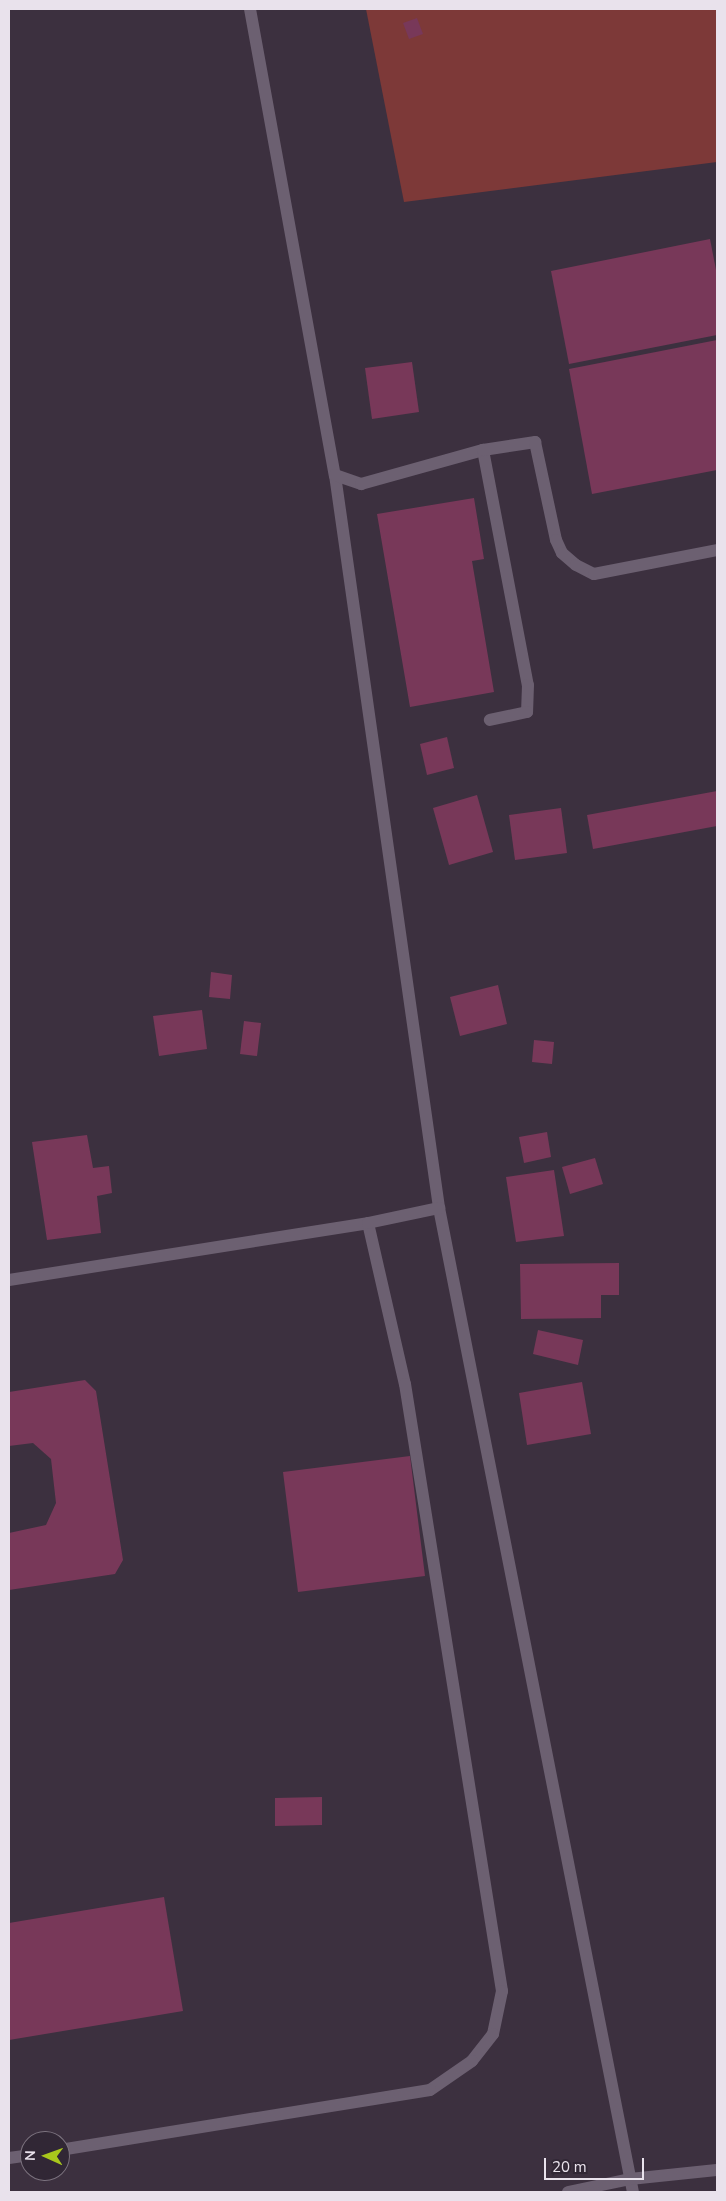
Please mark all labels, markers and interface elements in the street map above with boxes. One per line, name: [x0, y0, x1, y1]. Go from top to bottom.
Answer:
north arrow: [20, 2131, 70, 2181]
scale bar: [546, 2148, 646, 2180]
text: N: [21, 2150, 40, 2161]
text: 20 m: [552, 2157, 587, 2177]

